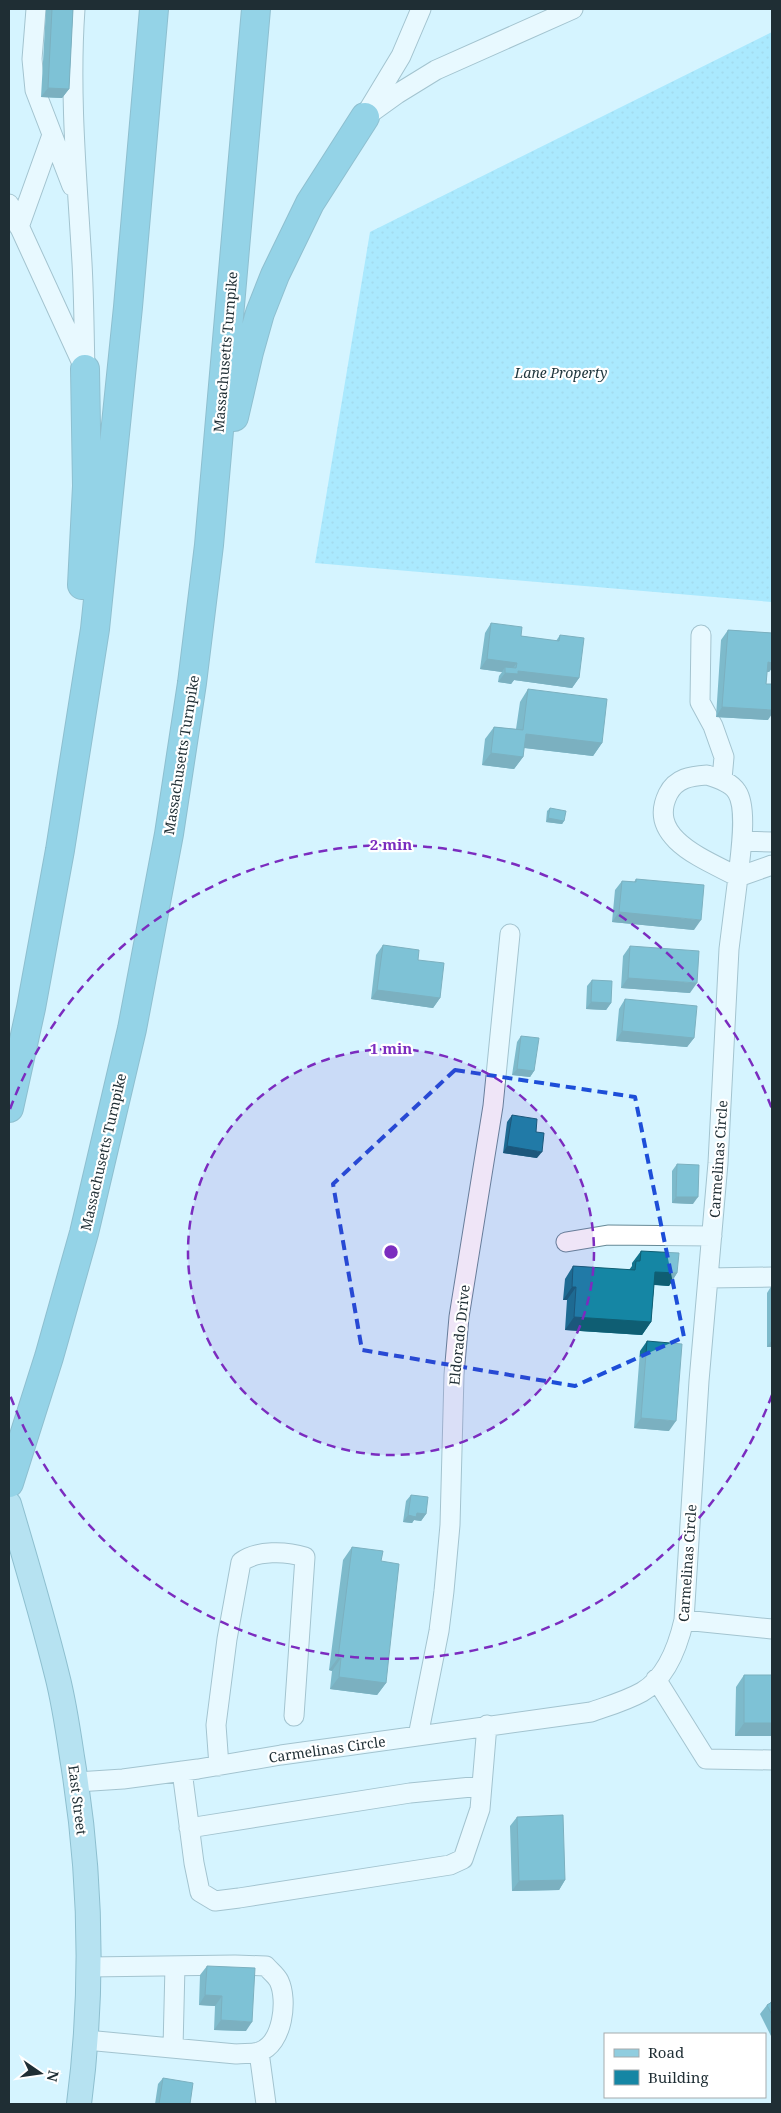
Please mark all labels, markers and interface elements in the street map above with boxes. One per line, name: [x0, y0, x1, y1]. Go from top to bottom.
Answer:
street label: Massachusetts Turnpike: [209, 271, 241, 433]
park label: Lane Property: [514, 363, 607, 382]
street label: Massachusetts Turnpike: [159, 674, 203, 836]
text: 2 min: [370, 834, 412, 854]
text: 1 min: [370, 1038, 412, 1058]
street label: Massachusetts Turnpike: [76, 1071, 130, 1233]
street label: Carmelinas Circle: [704, 1100, 732, 1218]
centre of rings: [382, 1243, 400, 1261]
street label: Eldorado Drive: [444, 1284, 474, 1386]
street label: Carmelinas Circle: [673, 1504, 701, 1622]
street label: Carmelinas Circle: [267, 1731, 387, 1767]
street label: East Street: [64, 1764, 92, 1836]
legend: [604, 2033, 766, 2098]
text: Road: [648, 2042, 684, 2062]
north arrow: [15, 2048, 65, 2098]
text: Building: [648, 2067, 709, 2087]
text: N: [43, 2069, 64, 2084]

